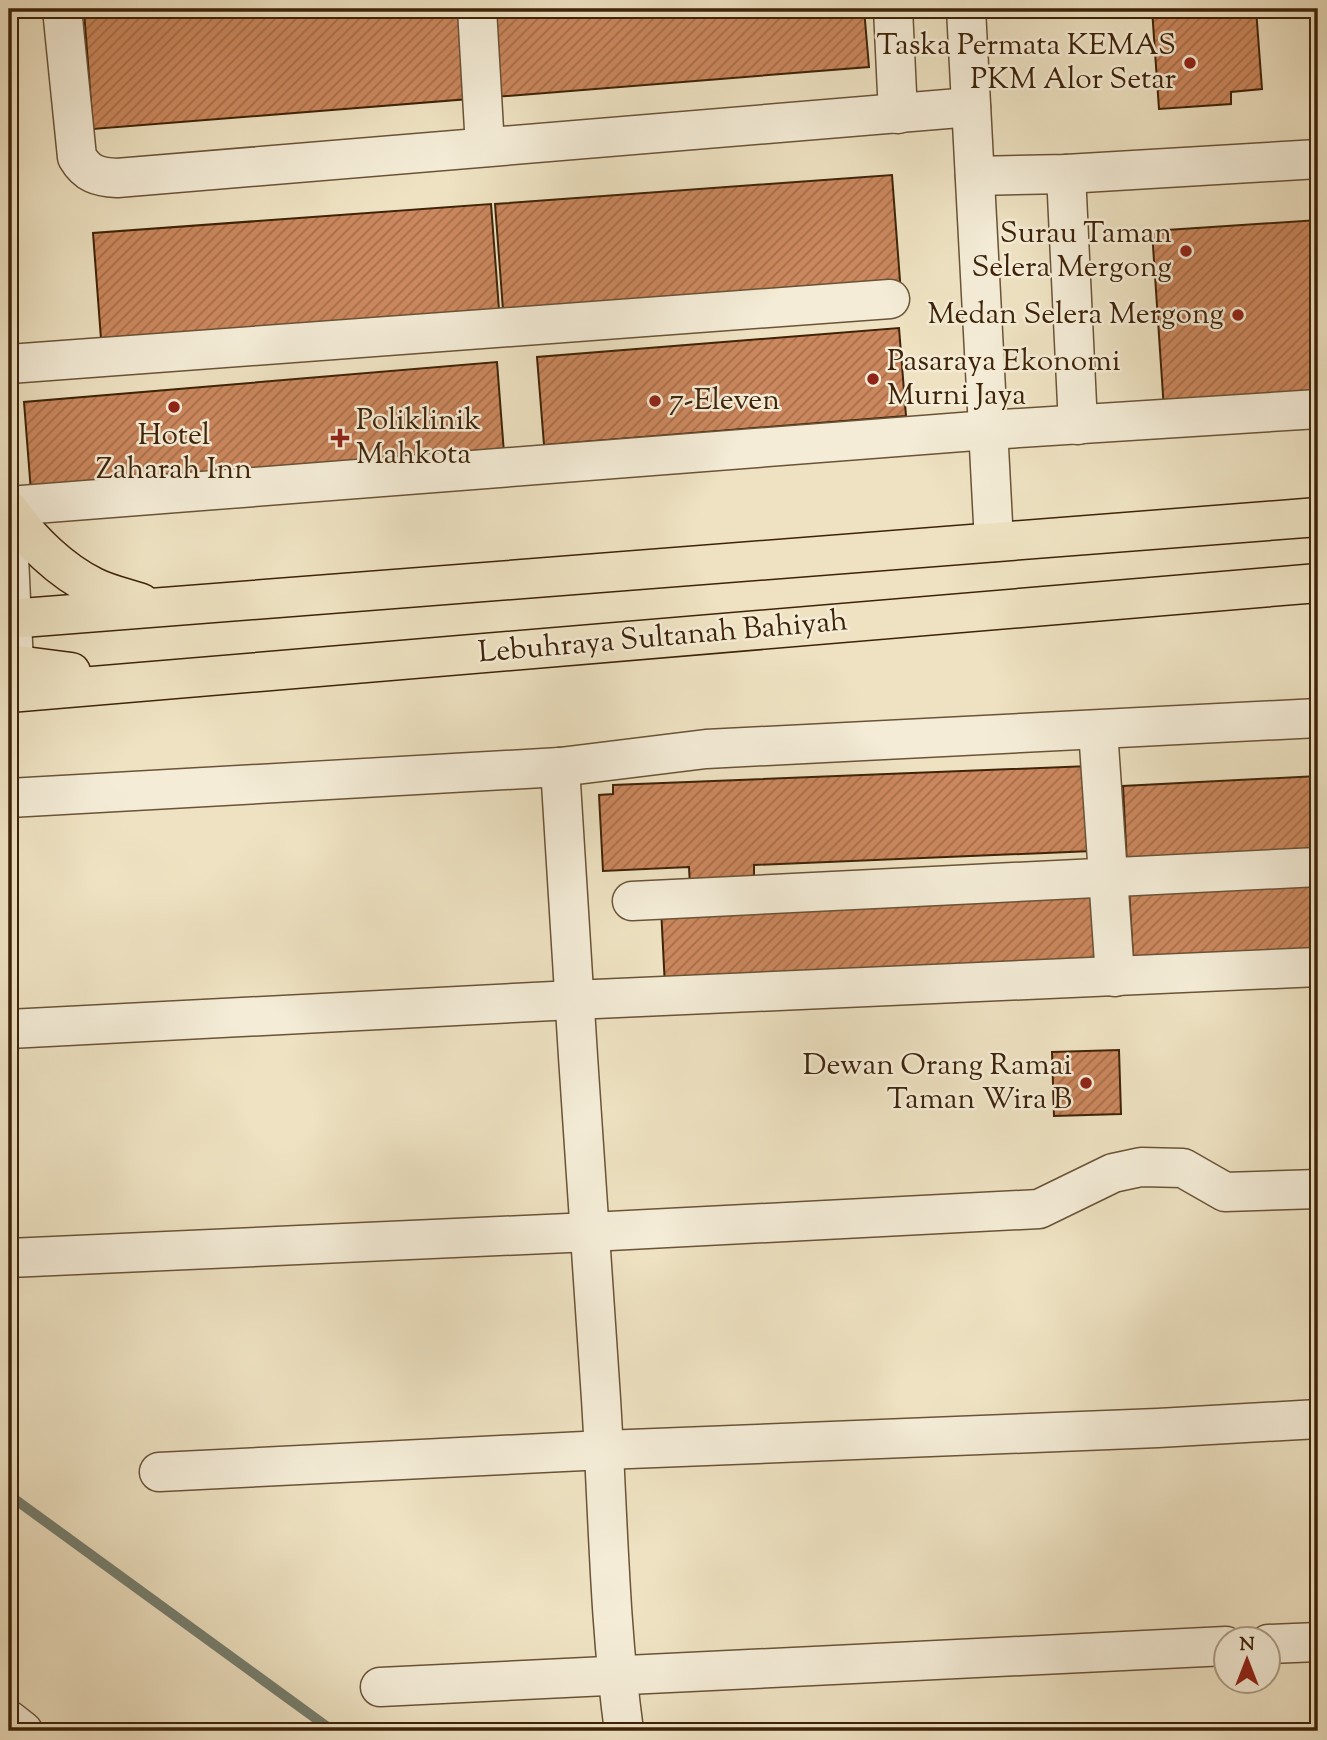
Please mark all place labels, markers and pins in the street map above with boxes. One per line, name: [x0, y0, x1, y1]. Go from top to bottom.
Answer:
place label: Taska Permata KEMAS PKM Alor Setar: [876, 25, 1176, 102]
marker: Taska Permata KEMAS PKM Alor Setar: [1182, 55, 1198, 71]
place label: Surau Taman Selera Mergong: [971, 213, 1172, 290]
marker: Surau Taman Selera Mergong: [1178, 243, 1194, 259]
place label: Medan Selera Mergong: [927, 294, 1224, 337]
marker: Medan Selera Mergong: [1230, 307, 1246, 323]
place label: Pasaraya Ekonomi Murni Jaya: [887, 341, 1120, 418]
marker: Pasaraya Ekonomi Murni Jaya: [865, 371, 881, 387]
place label: 7-Eleven: [669, 380, 780, 423]
marker: 7-Eleven: [647, 393, 663, 409]
marker: Hotel Zaharah Inn: [166, 399, 182, 415]
place label: Poliklinik Mahkota: [356, 400, 481, 477]
place label: Hotel Zaharah Inn: [96, 415, 252, 492]
marker: Poliklinik Mahkota: [330, 428, 350, 448]
place label: Dewan Orang Ramai Taman Wira B: [803, 1045, 1072, 1122]
marker: Dewan Orang Ramai Taman Wira B: [1078, 1075, 1094, 1091]

